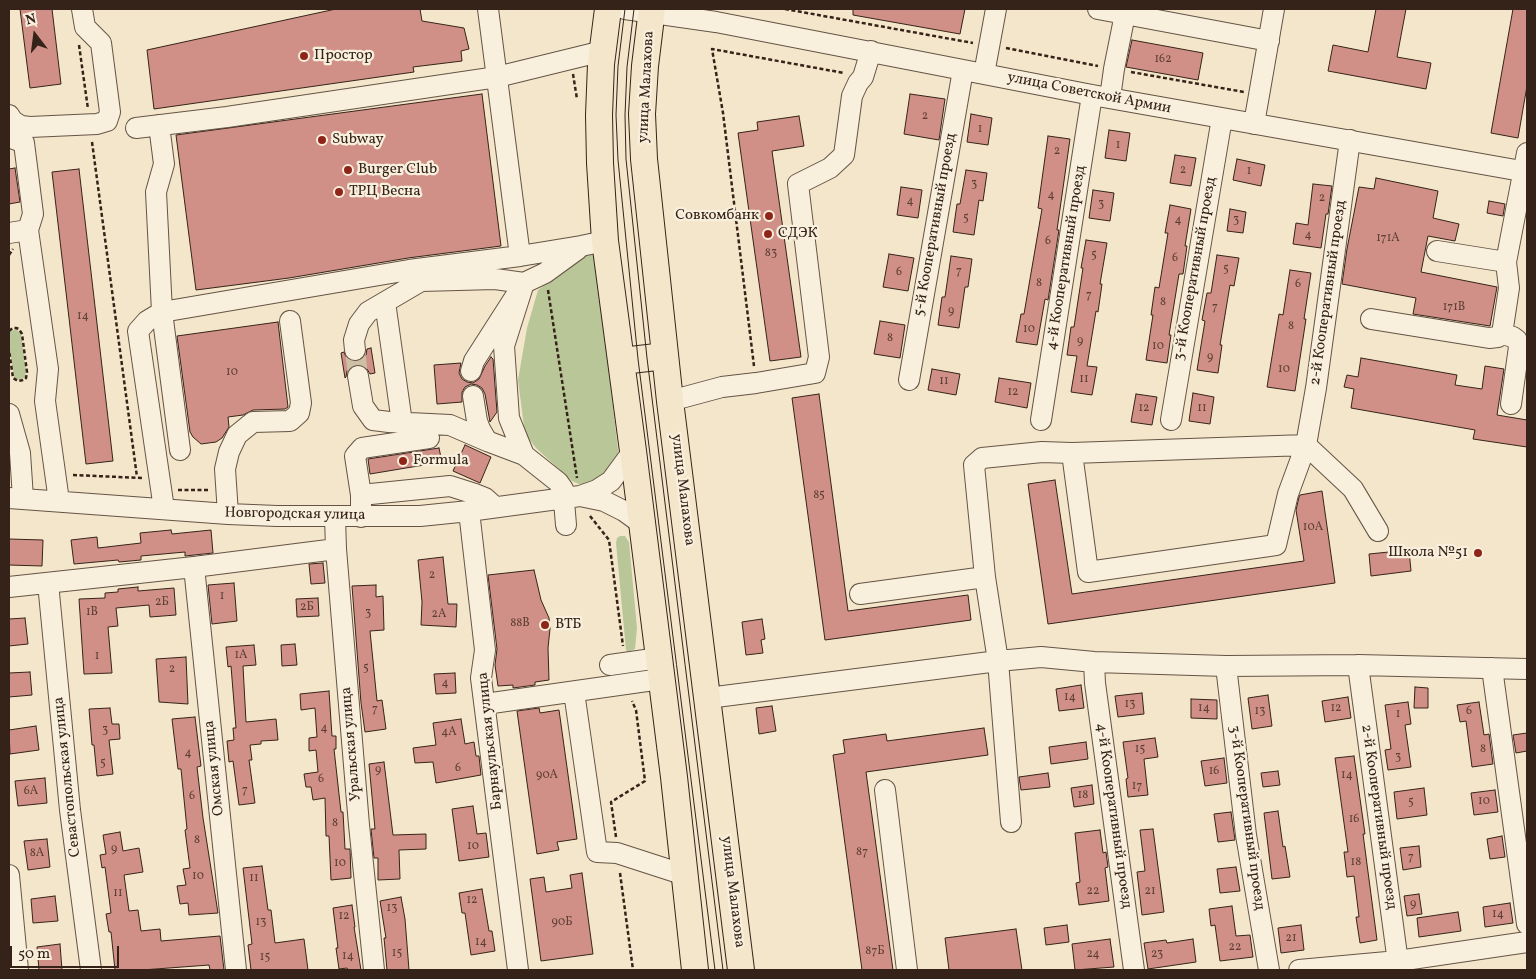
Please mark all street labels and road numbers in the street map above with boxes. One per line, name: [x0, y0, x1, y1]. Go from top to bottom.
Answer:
street label: улица Малахова: [635, 30, 659, 144]
street label: улица Советской Армии: [1005, 69, 1173, 119]
street label: 5-й Кооперативный проезд: [911, 132, 961, 318]
street label: 4-й Кооперативный проезд: [1043, 164, 1091, 352]
street label: 3-й Кооперативный проезд: [1171, 176, 1221, 362]
street label: 2-й Кооперативный проезд: [1307, 199, 1351, 387]
street label: улица Малахова: [666, 433, 698, 547]
street label: Новгородская улица: [224, 505, 366, 525]
street label: Барнаульская улица: [475, 671, 507, 811]
street label: Уральская улица: [338, 686, 366, 802]
street label: Севастопольская улица: [51, 696, 85, 858]
street label: Омская улица: [201, 719, 229, 817]
street label: 4-й Кооперативный проезд: [1091, 722, 1135, 910]
street label: 2-й Кооперативный проезд: [1356, 723, 1400, 911]
street label: 3-й Кооперативный проезд: [1224, 724, 1268, 912]
street label: улица Малахова: [716, 835, 748, 949]

